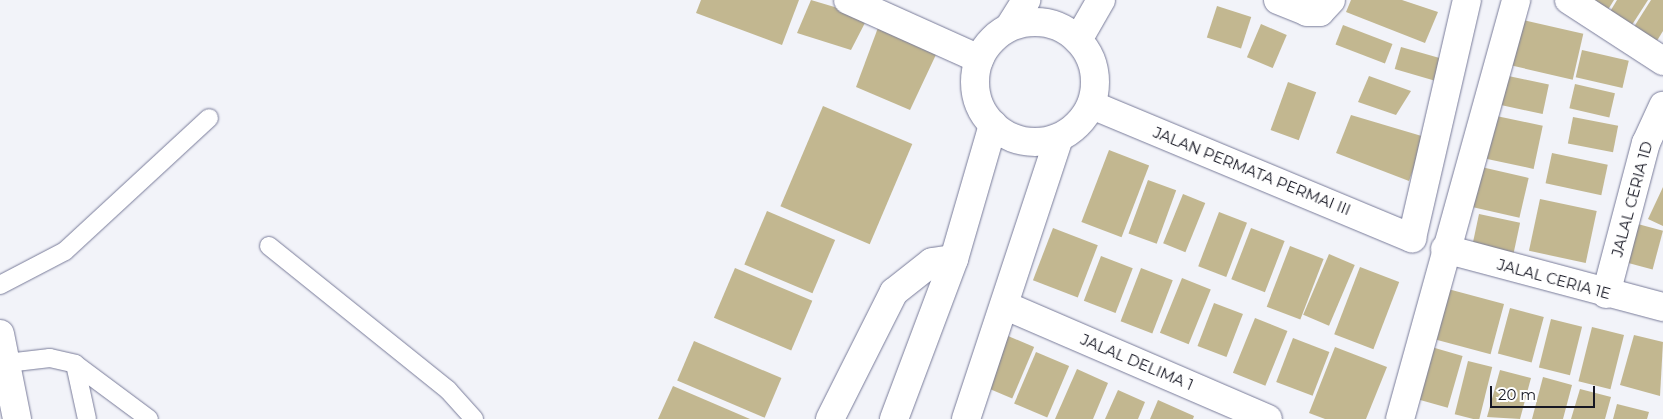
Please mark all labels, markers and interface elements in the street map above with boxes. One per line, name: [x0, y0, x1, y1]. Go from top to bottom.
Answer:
street label: JALAN PERMATA PERMAI III: [1151, 123, 1353, 219]
street label: JALAL CERIA 1D: [1608, 139, 1656, 259]
street label: JALAL CERIA 1E: [1495, 255, 1613, 303]
street label: JALAL DELIMA 1: [1078, 330, 1196, 394]
scale bar: [1493, 376, 1598, 408]
text: 20 m: [1498, 385, 1536, 404]

